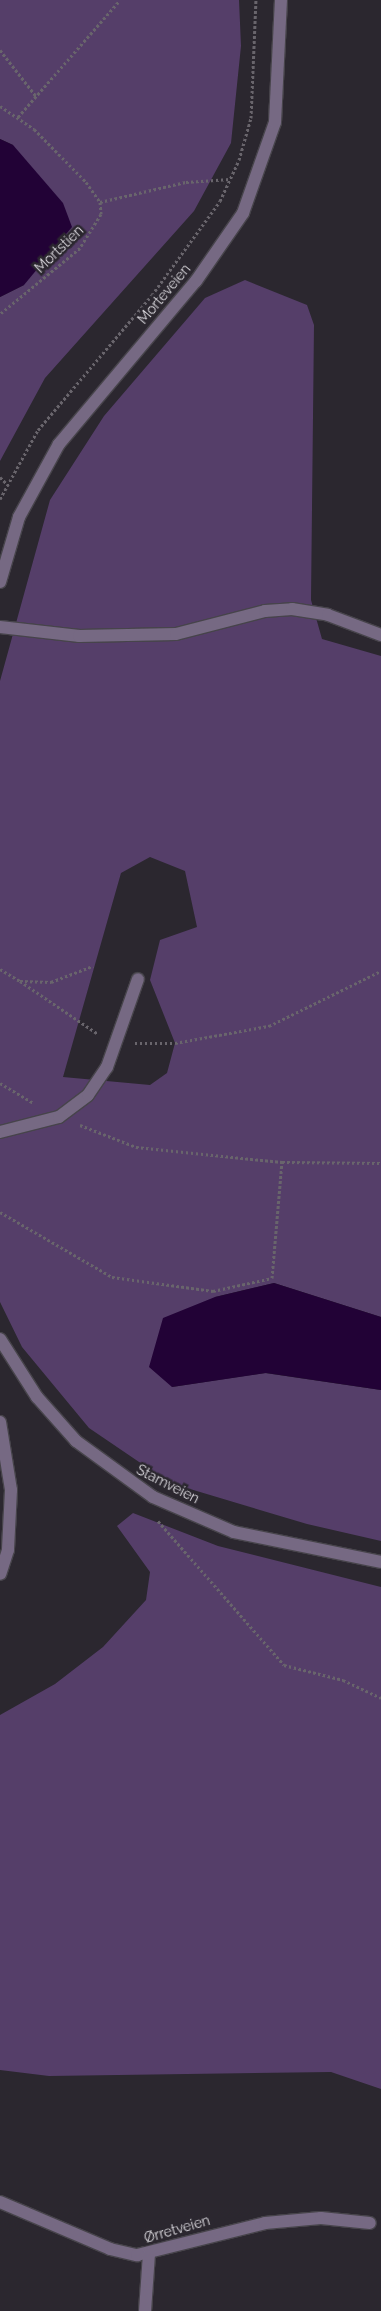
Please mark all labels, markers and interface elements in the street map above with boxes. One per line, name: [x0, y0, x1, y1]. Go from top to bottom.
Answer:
street label: Mortstien: [31, 222, 87, 276]
street label: Morteveien: [134, 261, 194, 327]
street label: Stamveien: [134, 1461, 202, 1507]
street label: Ørretveien: [142, 2212, 212, 2246]

